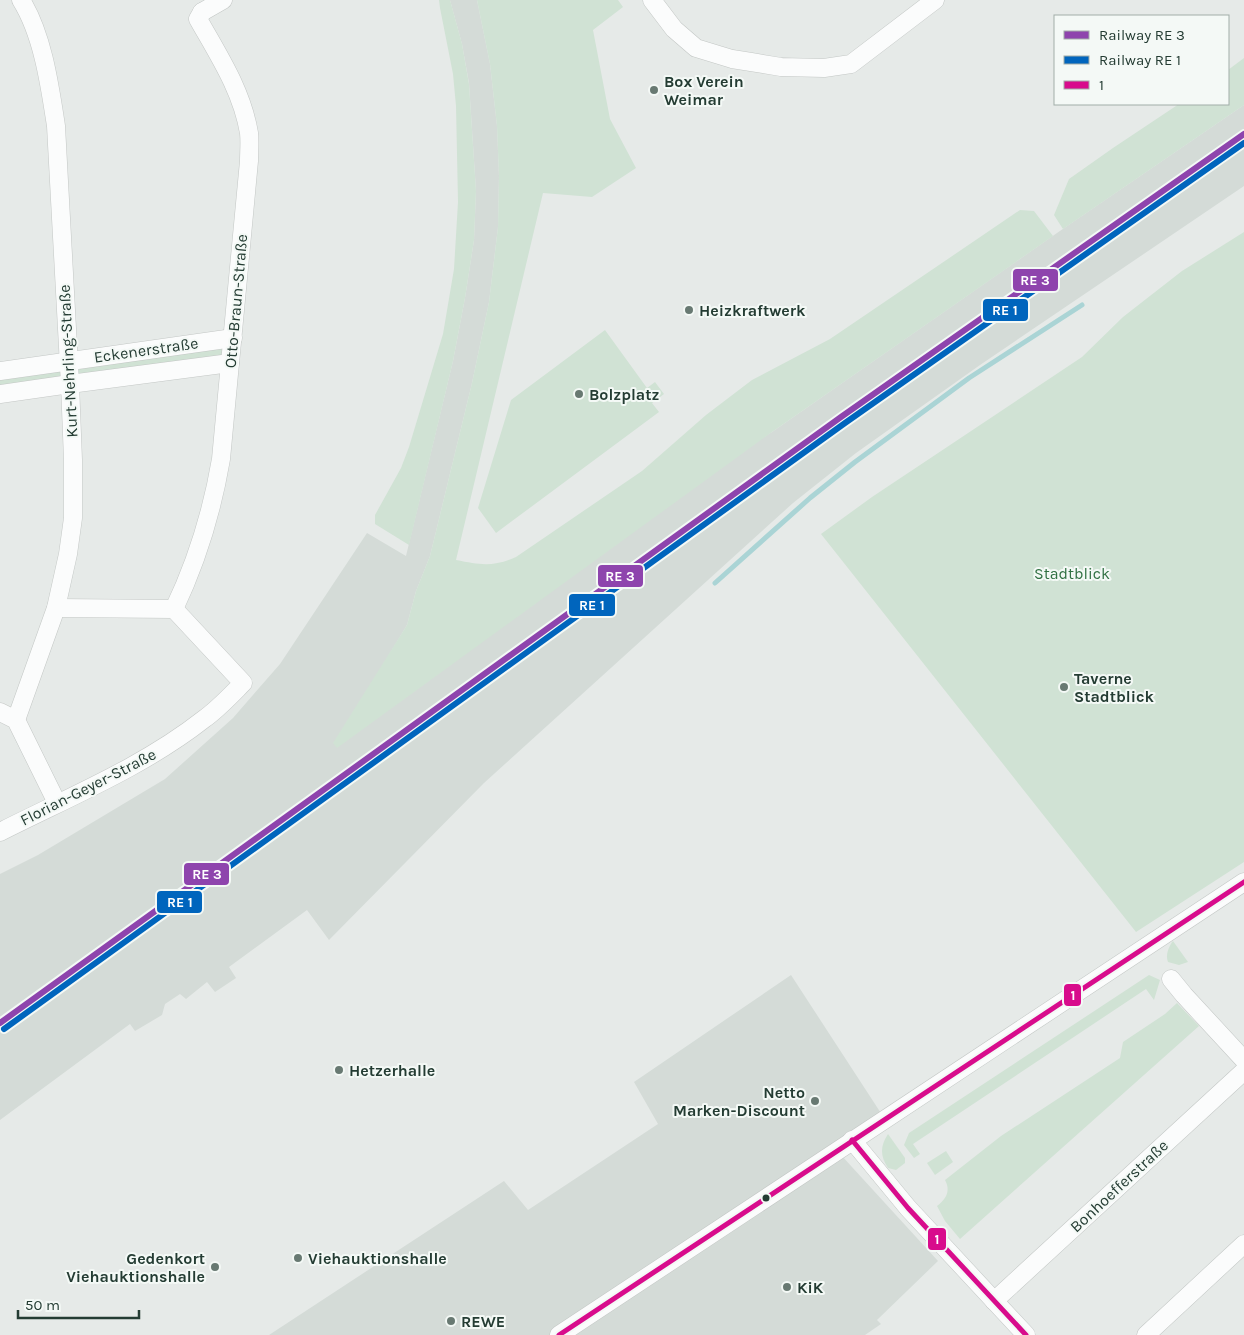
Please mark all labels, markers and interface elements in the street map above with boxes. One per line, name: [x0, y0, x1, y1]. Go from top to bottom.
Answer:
legend: [1054, 15, 1229, 105]
text: Railway RE 3: [1099, 26, 1185, 44]
text: Railway RE 1: [1099, 51, 1181, 69]
place label: Box Verein Weimar: [664, 72, 744, 109]
text: 1: [1099, 76, 1104, 94]
marker: Box Verein Weimar: [648, 84, 660, 96]
street label: Otto-Braun-Straße: [221, 233, 251, 369]
line badge: RE 3: [1012, 268, 1059, 292]
text: RE 3: [1020, 272, 1050, 289]
street label: Kurt-Nehrling-Straße: [55, 284, 81, 438]
line badge: RE 1: [982, 298, 1029, 322]
place label: Heizkraftwerk: [699, 301, 806, 320]
text: RE 1: [992, 302, 1018, 319]
marker: Heizkraftwerk: [683, 304, 695, 316]
street label: Eckenerstraße: [93, 333, 199, 367]
place label: Bolzplatz: [589, 385, 660, 404]
marker: Bolzplatz: [573, 388, 585, 400]
line badge: RE 3: [597, 564, 644, 588]
park label: Stadtblick: [1034, 564, 1110, 583]
text: RE 3: [605, 568, 635, 585]
line badge: RE 1: [568, 593, 616, 617]
text: RE 1: [579, 597, 605, 614]
place label: Taverne Stadtblick: [1074, 669, 1154, 706]
marker: Taverne Stadtblick: [1058, 681, 1070, 693]
street label: Florian-Geyer-Straße: [17, 744, 159, 830]
line badge: RE 3: [183, 862, 230, 886]
text: RE 3: [192, 866, 222, 883]
line badge: RE 1: [156, 890, 203, 914]
text: RE 1: [167, 894, 193, 911]
line badge: 1: [1063, 983, 1082, 1007]
text: 1: [1071, 987, 1076, 1004]
place label: Hetzerhalle: [349, 1061, 435, 1080]
marker: Hetzerhalle: [333, 1064, 345, 1076]
place label: Netto Marken-Discount: [673, 1083, 805, 1120]
marker: Netto Marken-Discount: [809, 1095, 821, 1107]
street label: Bonhoefferstraße: [1066, 1136, 1172, 1236]
unlabelled marker: [761, 1193, 771, 1203]
line badge: 1: [927, 1227, 947, 1251]
text: 1: [935, 1231, 940, 1248]
place label: Gedenkort Viehauktionshalle: [66, 1249, 205, 1286]
place label: Viehauktionshalle: [308, 1249, 447, 1268]
marker: Viehauktionshalle: [292, 1252, 304, 1264]
marker: Gedenkort Viehauktionshalle: [209, 1261, 221, 1273]
place label: KiK: [797, 1278, 824, 1297]
marker: KiK: [781, 1281, 793, 1293]
scale bar: [18, 1288, 139, 1320]
text: 50 m: [25, 1296, 60, 1314]
place label: REWE: [461, 1312, 505, 1331]
marker: REWE: [445, 1315, 457, 1327]

